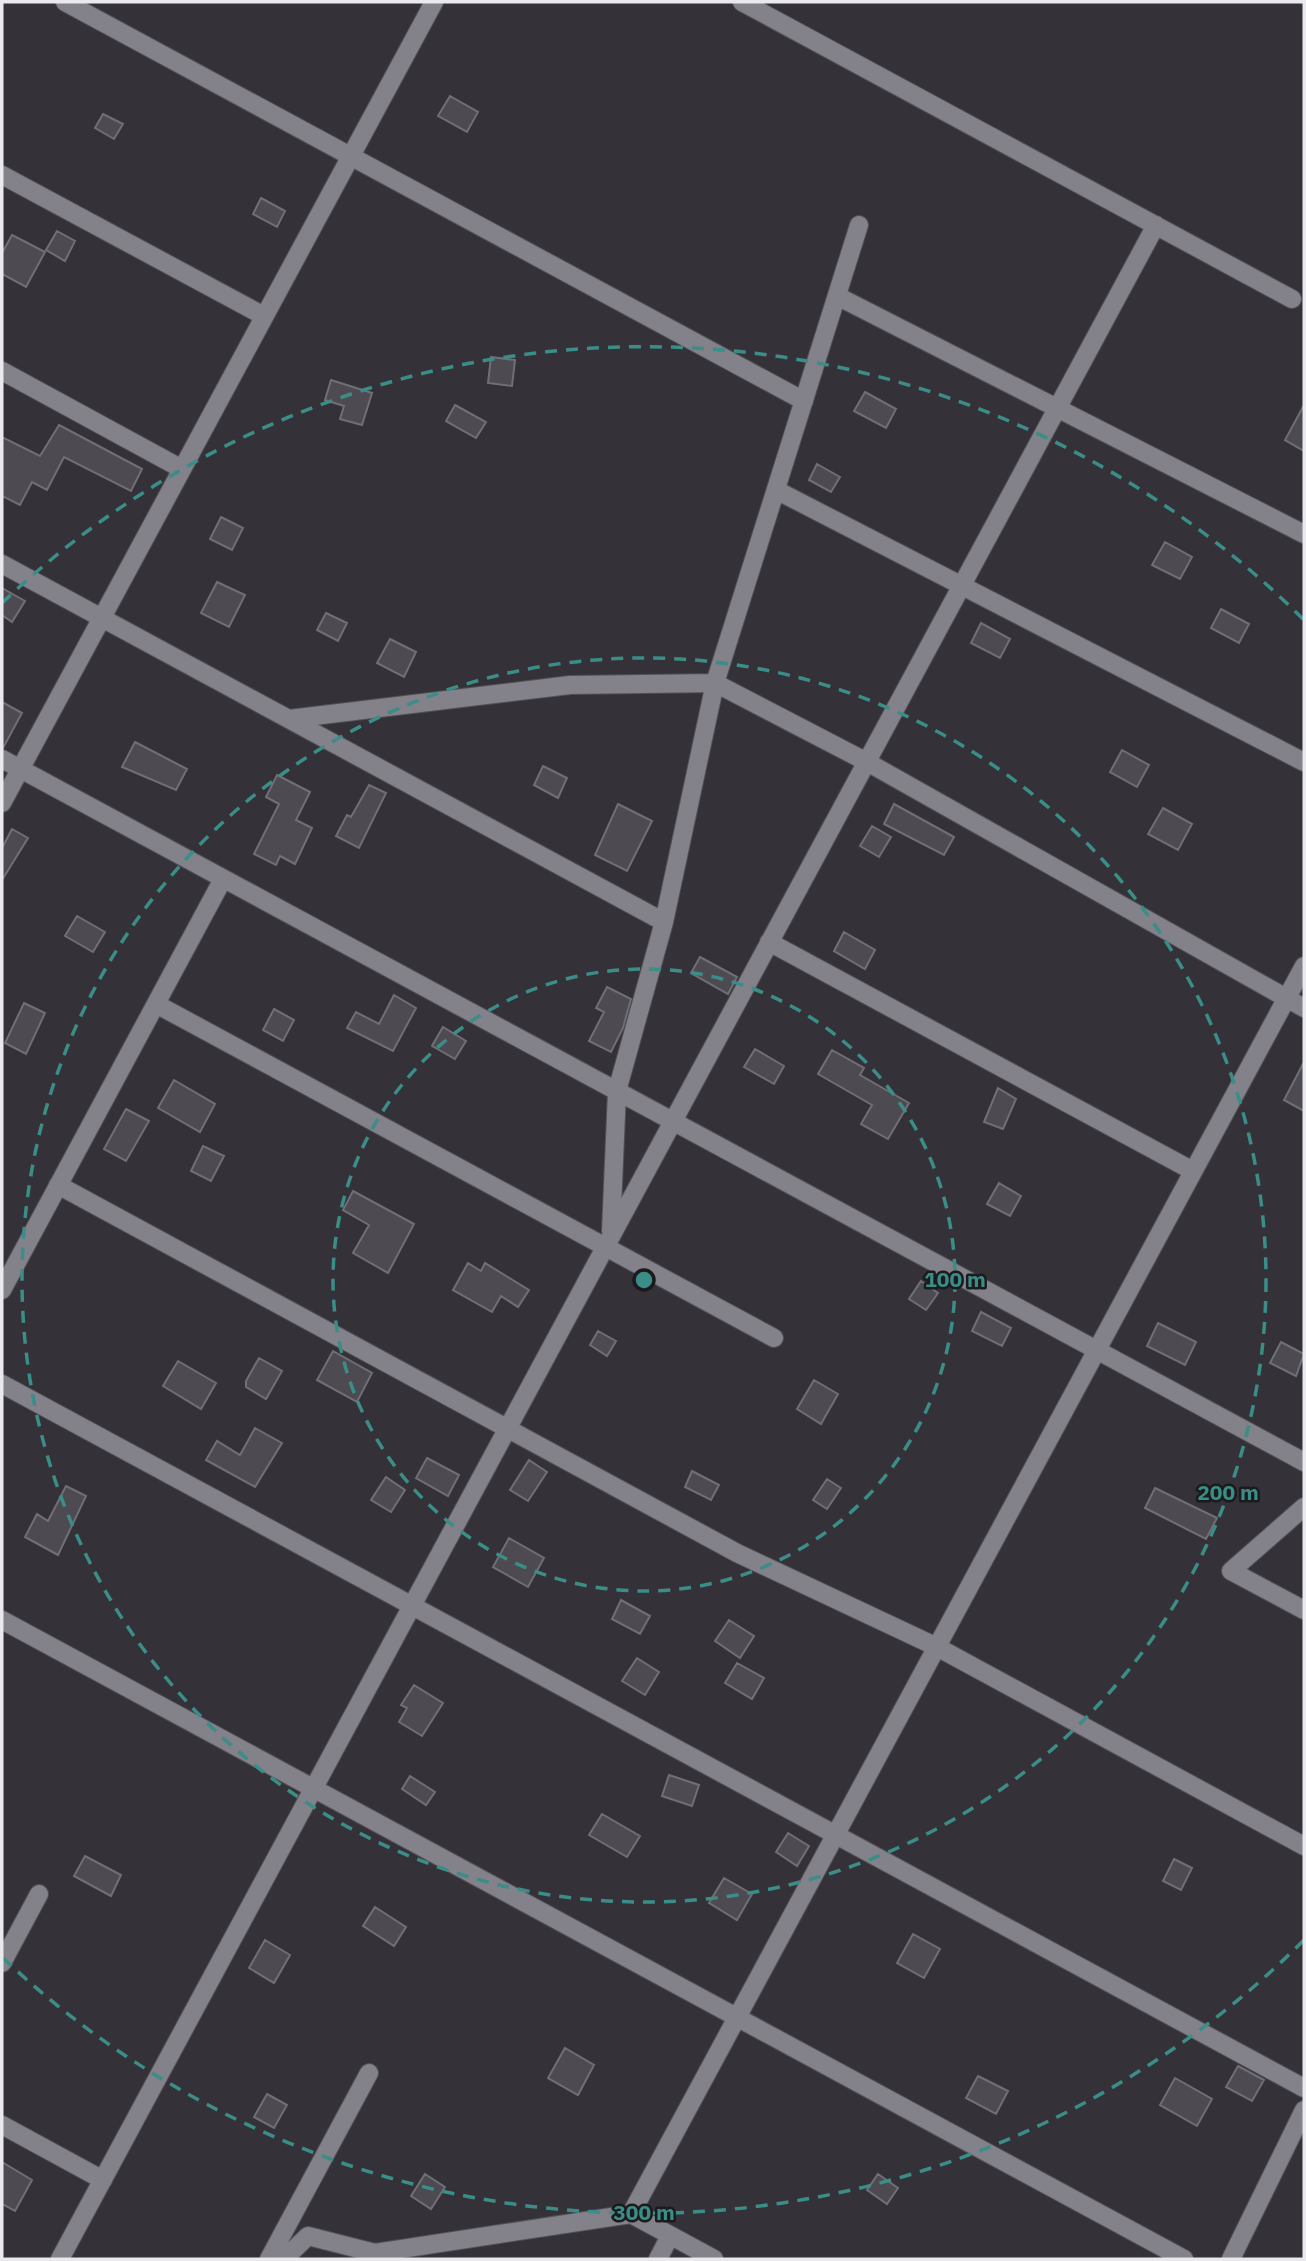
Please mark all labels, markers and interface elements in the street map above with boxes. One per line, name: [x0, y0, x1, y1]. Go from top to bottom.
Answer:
text: 100 m: [924, 1265, 986, 1293]
centre of rings: [632, 1268, 656, 1292]
text: 200 m: [1197, 1478, 1259, 1506]
text: 300 m: [613, 2198, 675, 2226]

